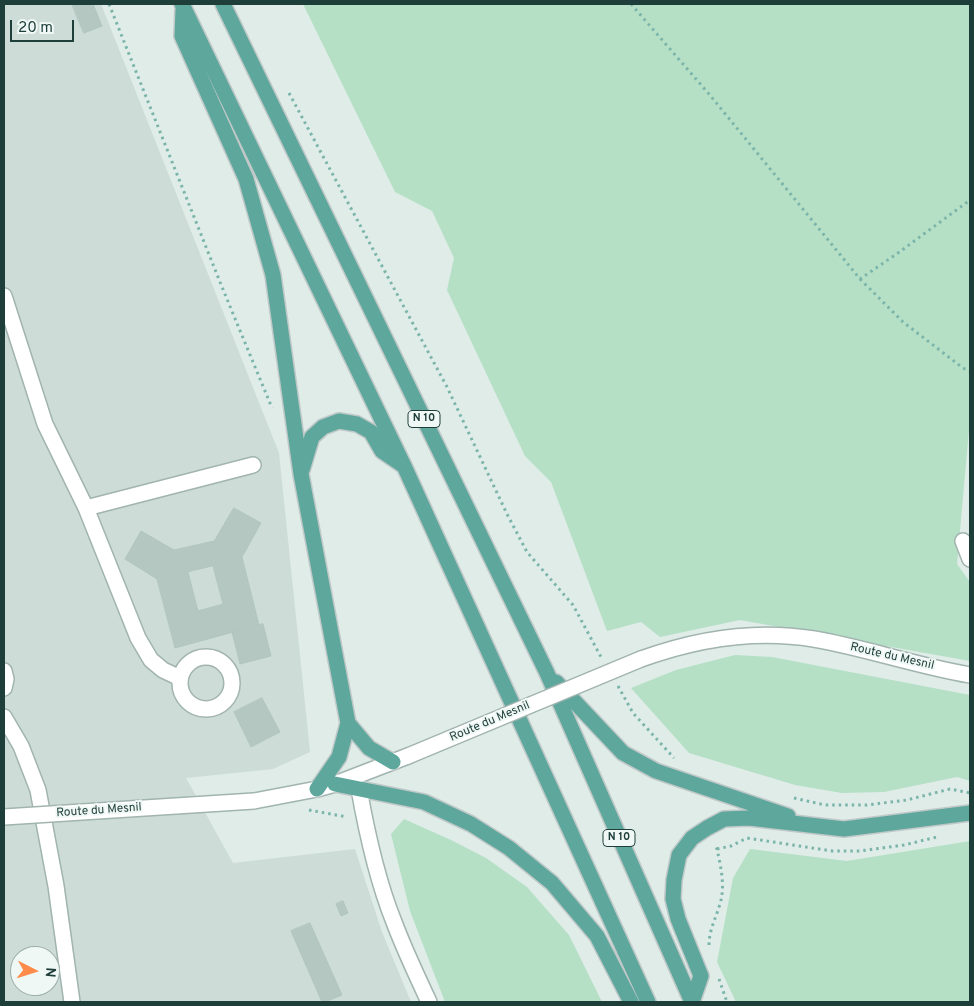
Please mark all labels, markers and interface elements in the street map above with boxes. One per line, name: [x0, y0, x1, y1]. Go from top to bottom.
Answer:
scale bar: [12, 10, 76, 42]
text: 20 m: [18, 19, 53, 38]
road number: N 10: [408, 410, 440, 428]
street label: Route du Mesnil: [849, 640, 935, 674]
street label: Route du Mesnil: [448, 699, 532, 745]
street label: Route du Mesnil: [56, 801, 142, 821]
road number: N 10: [603, 830, 635, 846]
north arrow: [10, 946, 60, 996]
text: N: [41, 967, 58, 978]

